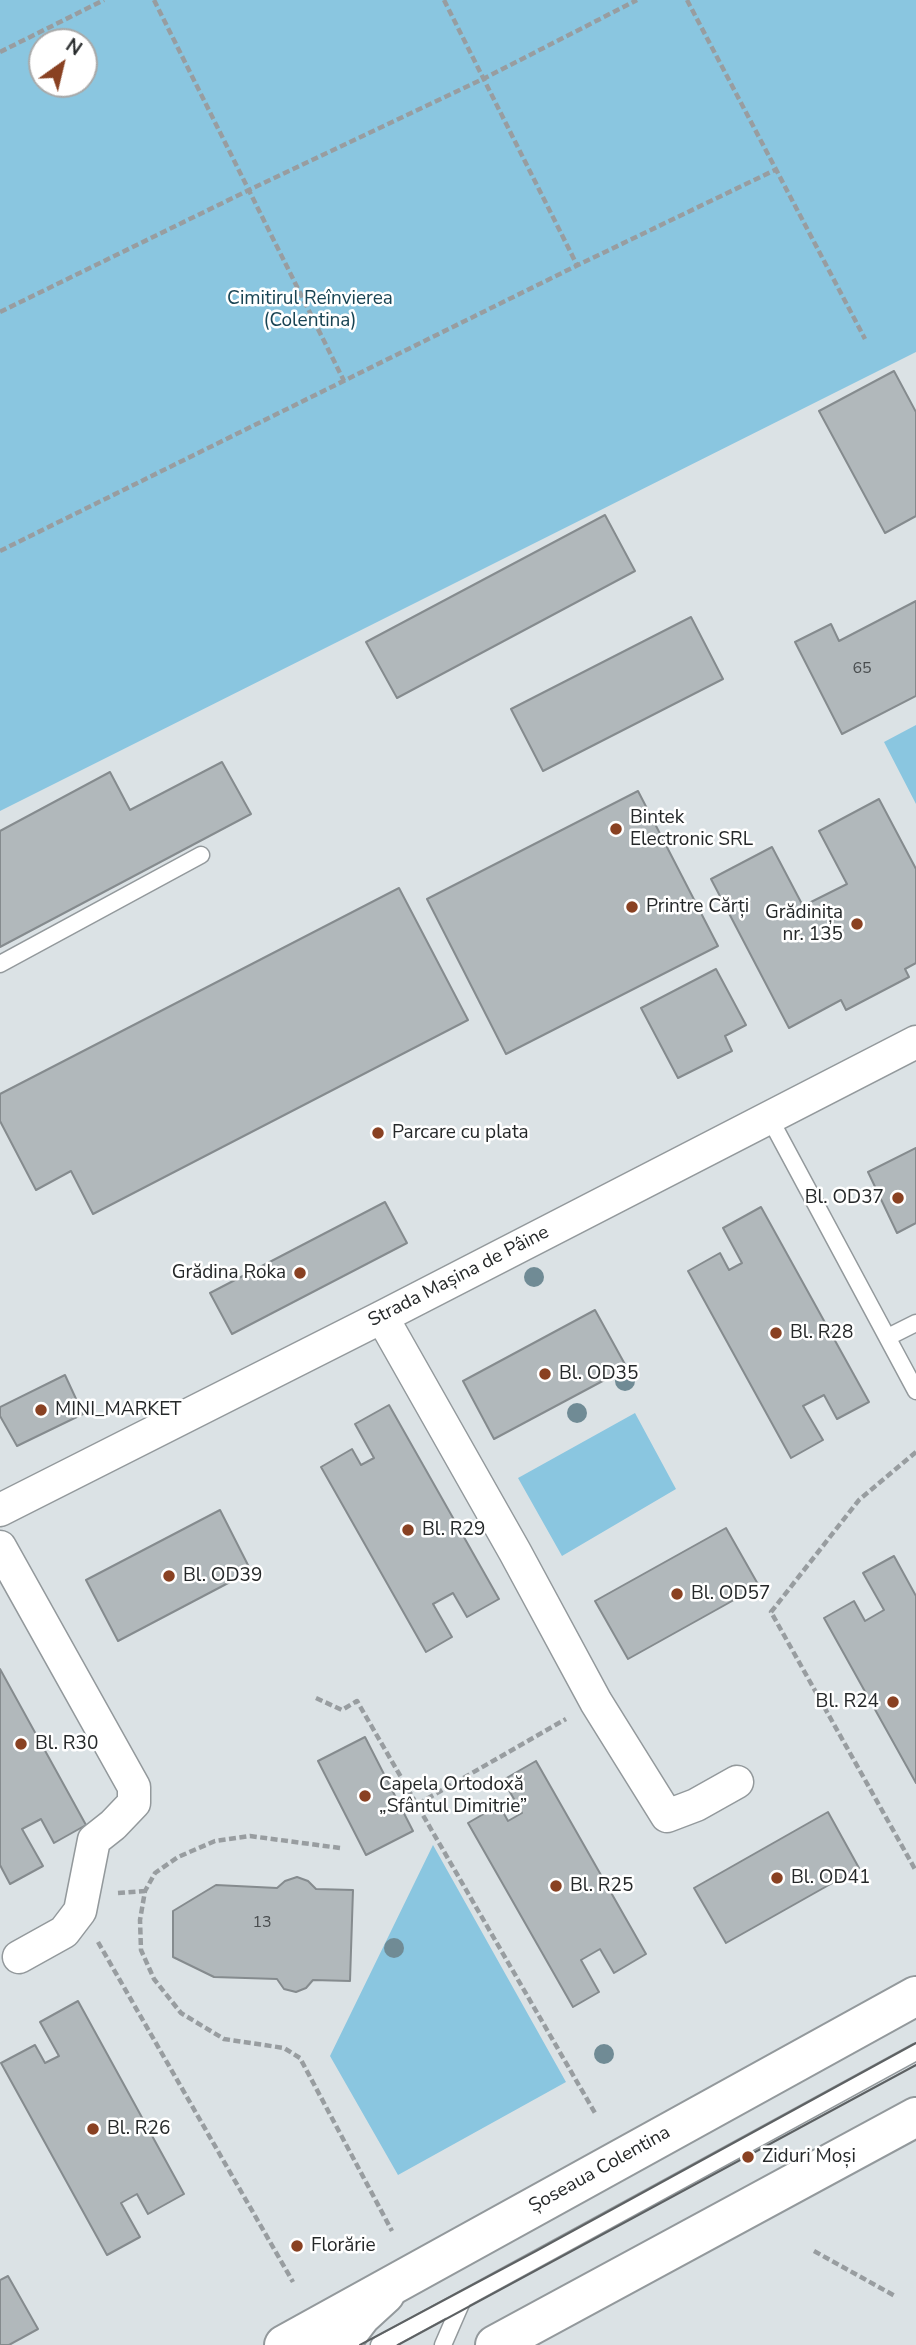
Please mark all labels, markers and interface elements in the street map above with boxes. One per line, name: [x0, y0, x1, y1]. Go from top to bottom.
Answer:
north arrow: [28, 28, 98, 98]
text: N: [60, 32, 87, 62]
park label: Cimitirul Reînvierea (Colentina): [227, 288, 393, 332]
house number: 65: [852, 659, 872, 679]
place label: Bintek Electronic SRL: [630, 807, 753, 851]
marker: Bintek Electronic SRL: [608, 821, 624, 837]
place label: Printre Cărți: [646, 896, 749, 918]
marker: Printre Cărți: [624, 899, 640, 915]
place label: Grădinița nr. 135: [765, 902, 843, 946]
marker: Grădinița nr. 135: [849, 916, 865, 932]
place label: Parcare cu plata: [392, 1122, 529, 1144]
marker: Parcare cu plata: [370, 1125, 386, 1141]
place label: Bl. OD37: [805, 1187, 884, 1209]
marker: Bl. OD37: [890, 1190, 906, 1206]
street label: Strada Mașina de Pâine: [365, 1222, 553, 1332]
place label: Grădina Roka: [172, 1262, 286, 1284]
marker: Grădina Roka: [292, 1265, 308, 1281]
place label: Bl. R28: [790, 1322, 853, 1344]
marker: Bl. R28: [768, 1325, 784, 1341]
place label: Bl. OD35: [559, 1363, 638, 1385]
marker: Bl. OD35: [537, 1366, 553, 1382]
place label: MINI_MARKET: [55, 1399, 181, 1421]
marker: MINI_MARKET: [33, 1402, 49, 1418]
place label: Bl. R29: [422, 1519, 485, 1541]
marker: Bl. R29: [400, 1522, 416, 1538]
place label: Bl. OD39: [183, 1565, 262, 1587]
marker: Bl. OD39: [161, 1568, 177, 1584]
place label: Bl. OD57: [691, 1583, 770, 1605]
marker: Bl. OD57: [669, 1586, 685, 1602]
place label: Bl. R24: [816, 1691, 879, 1713]
marker: Bl. R24: [885, 1694, 901, 1710]
place label: Bl. R30: [35, 1733, 98, 1755]
marker: Bl. R30: [13, 1736, 29, 1752]
place label: Capela Ortodoxă „Sfântul Dimitrie”: [379, 1774, 527, 1818]
marker: Capela Ortodoxă „Sfântul Dimitrie”: [357, 1788, 373, 1804]
place label: Bl. OD41: [791, 1867, 870, 1889]
marker: Bl. OD41: [769, 1870, 785, 1886]
place label: Bl. R25: [570, 1875, 633, 1897]
marker: Bl. R25: [548, 1878, 564, 1894]
house number: 13: [252, 1913, 272, 1933]
place label: Bl. R26: [107, 2118, 170, 2140]
marker: Bl. R26: [85, 2121, 101, 2137]
street label: Șoseaua Colentina: [525, 2122, 675, 2218]
place label: Ziduri Moși: [762, 2146, 856, 2168]
marker: Ziduri Moși: [740, 2149, 756, 2165]
place label: Florărie: [311, 2235, 376, 2257]
marker: Florărie: [289, 2238, 305, 2254]

